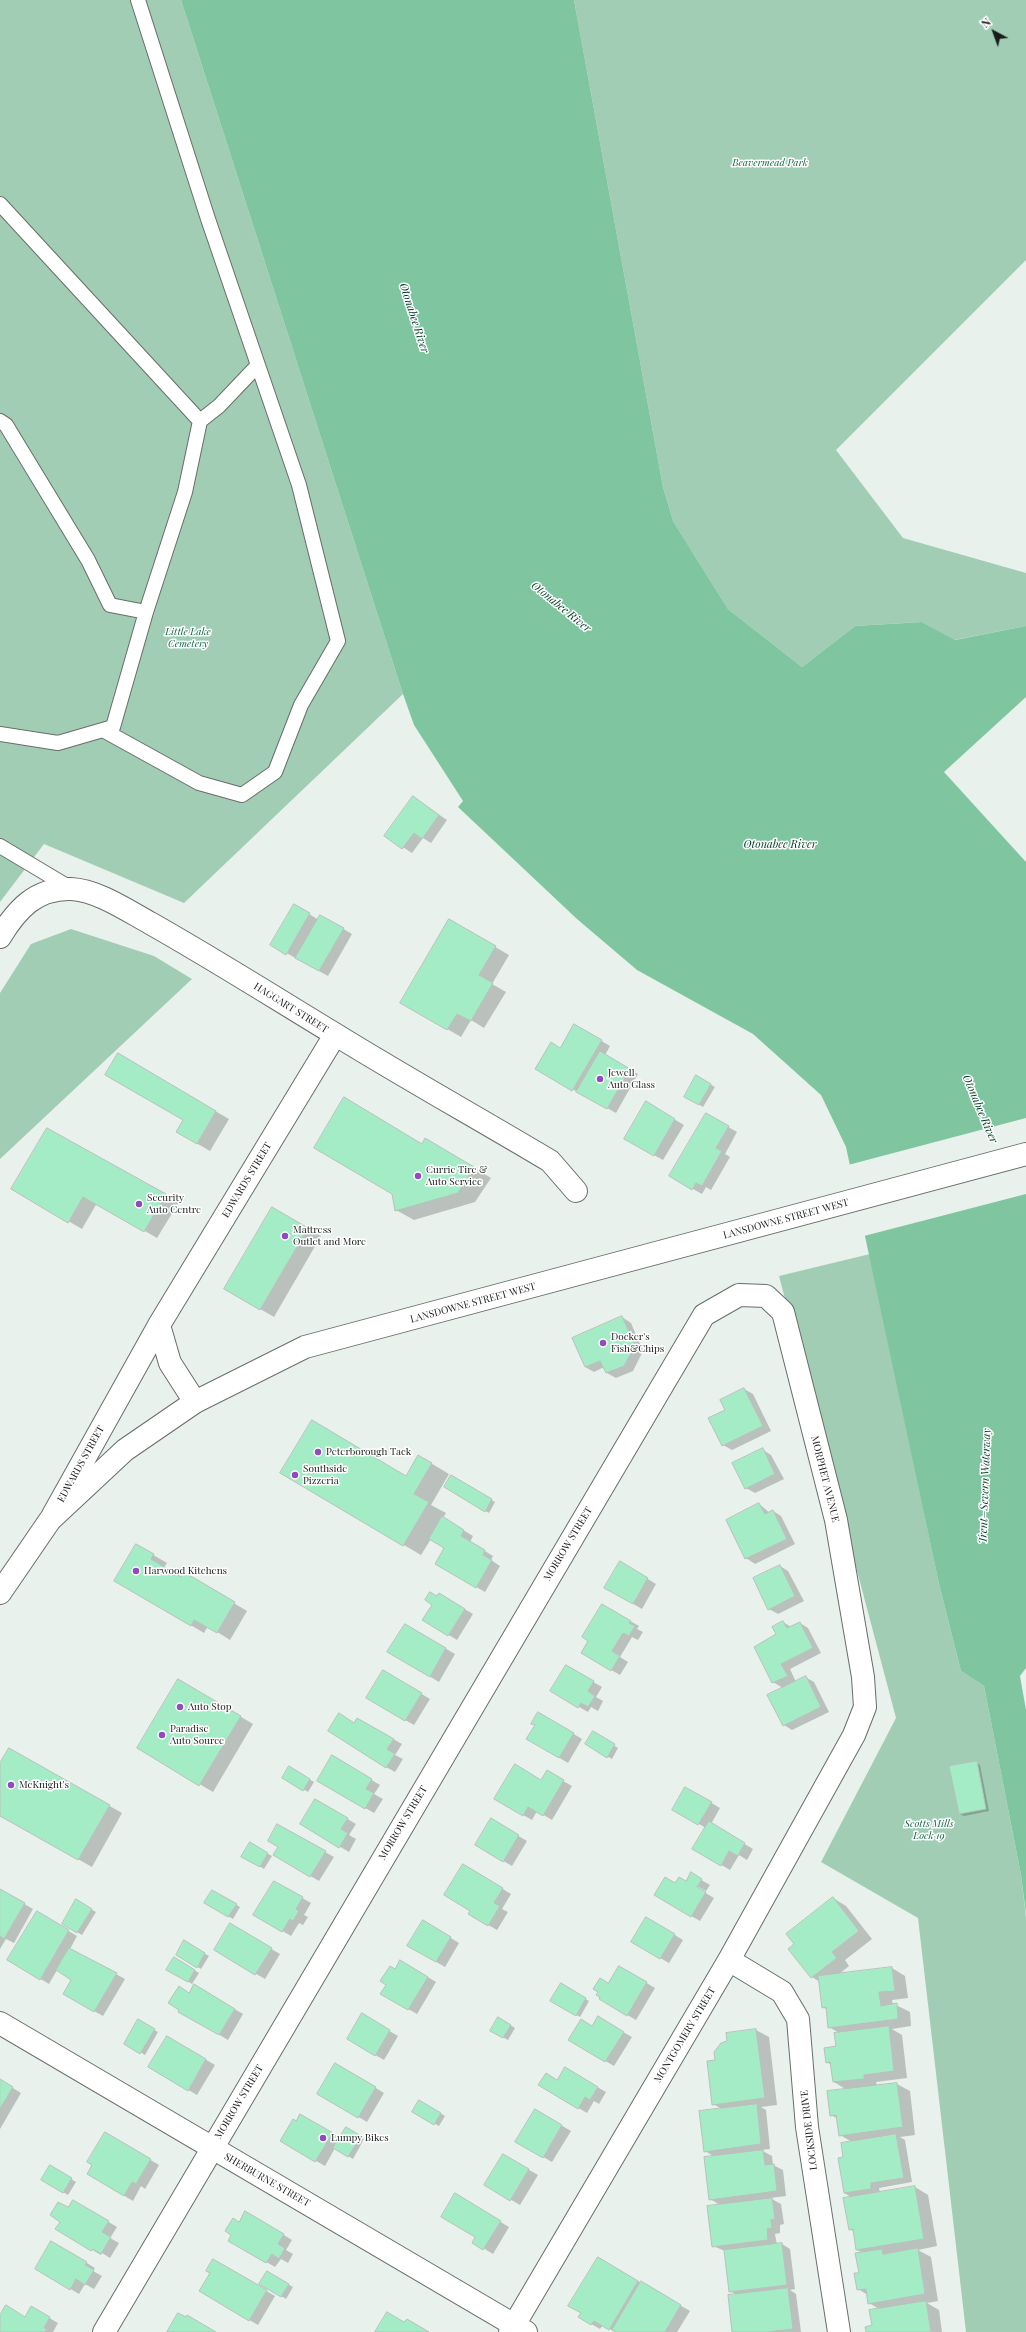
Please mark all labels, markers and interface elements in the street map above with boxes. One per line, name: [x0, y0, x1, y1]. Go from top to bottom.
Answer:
north arrow: [974, 12, 1014, 52]
text: N: [978, 14, 994, 31]
park label: Beavermead Park: [732, 157, 808, 169]
water label: Otonabee River: [396, 281, 432, 355]
water label: Otonabee River: [529, 579, 593, 635]
park label: Little Lake Cemetery: [165, 626, 211, 650]
water label: Otonabee River: [744, 838, 816, 852]
street label: HAGGART STREET: [252, 980, 330, 1036]
place label: Jewell Auto Glass: [608, 1067, 655, 1090]
water label: Otonabee River: [960, 1073, 1000, 1145]
marker: Jewell Auto Glass: [595, 1074, 605, 1084]
street label: EDWARDS STREET: [220, 1140, 274, 1220]
place label: Currie Tire & Auto Service: [426, 1164, 487, 1188]
marker: Currie Tire & Auto Service: [413, 1171, 423, 1181]
place label: Security Auto Centre: [147, 1192, 201, 1216]
street label: LANSDOWNE STREET WEST: [722, 1196, 850, 1242]
marker: Security Auto Centre: [134, 1199, 144, 1209]
place label: Mattress Outlet and More: [293, 1224, 366, 1248]
marker: Mattress Outlet and More: [280, 1231, 290, 1241]
street label: LANSDOWNE STREET WEST: [409, 1280, 537, 1326]
place label: Docker's Fish&Chips: [611, 1331, 664, 1354]
marker: Docker's Fish&Chips: [598, 1338, 608, 1348]
street label: EDWARDS STREET: [55, 1424, 107, 1504]
water label: Trent–Severn Waterway: [976, 1428, 994, 1544]
street label: MORPHET AVENUE: [808, 1434, 842, 1524]
place label: Peterborough Tack: [326, 1446, 411, 1458]
marker: Peterborough Tack: [313, 1447, 323, 1457]
place label: Southside Pizzeria: [303, 1463, 347, 1486]
marker: Southside Pizzeria: [290, 1470, 300, 1480]
street label: MORROW STREET: [541, 1505, 595, 1583]
place label: Harwood Kitchens: [144, 1565, 227, 1577]
marker: Harwood Kitchens: [131, 1566, 141, 1576]
place label: Auto Stop: [188, 1701, 232, 1713]
marker: Auto Stop: [175, 1702, 185, 1712]
place label: Paradise Auto Source: [170, 1723, 224, 1746]
marker: Paradise Auto Source: [157, 1730, 167, 1740]
place label: McKnight's: [19, 1779, 69, 1791]
marker: McKnight's: [6, 1780, 16, 1790]
street label: MORROW STREET: [376, 1784, 430, 1862]
park label: Scotts Mills Lock 19: [905, 1818, 953, 1842]
street label: MONTGOMERY STREET: [652, 1985, 718, 2085]
street label: MORROW STREET: [212, 2063, 266, 2141]
street label: LOCKSIDE DRIVE: [798, 2089, 820, 2171]
place label: Lumpy Bikes: [331, 2132, 389, 2144]
marker: Lumpy Bikes: [318, 2133, 328, 2143]
street label: SHERBURNE STREET: [222, 2151, 312, 2209]

